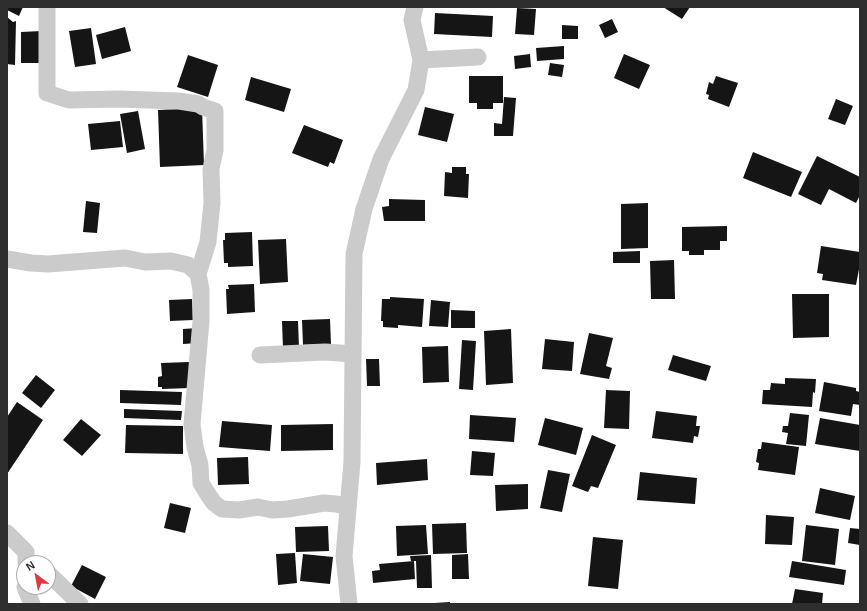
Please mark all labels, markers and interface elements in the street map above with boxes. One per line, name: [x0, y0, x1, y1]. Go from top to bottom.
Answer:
north arrow: [16, 555, 56, 595]
text: N: [24, 558, 37, 573]

